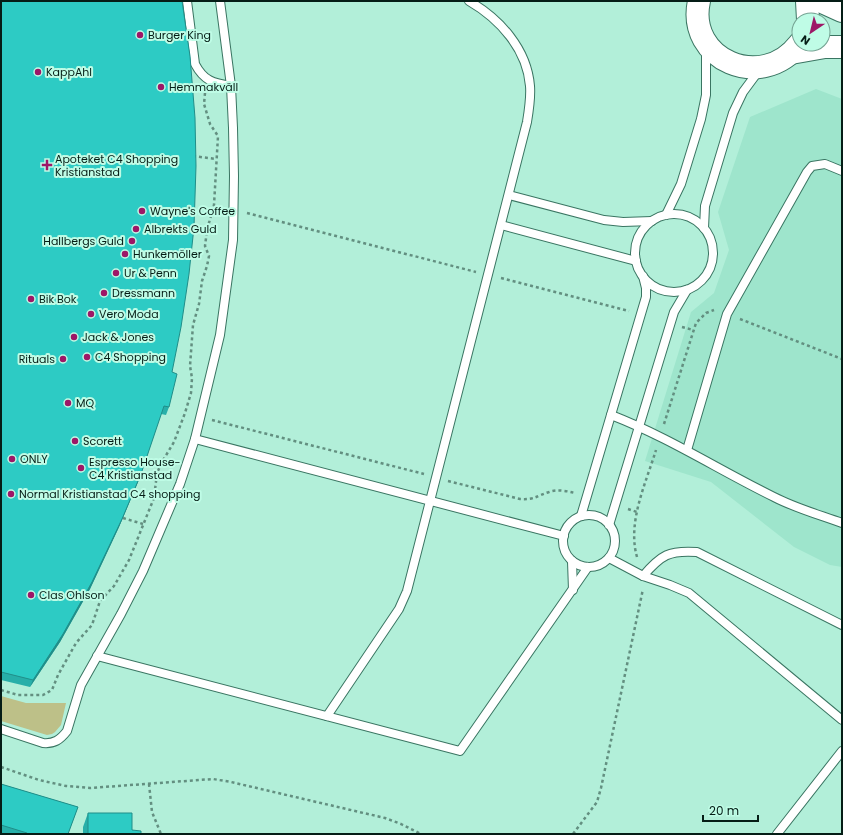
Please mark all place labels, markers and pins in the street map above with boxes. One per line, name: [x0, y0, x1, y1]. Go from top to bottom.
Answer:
place label: Burger King: [148, 27, 211, 43]
marker: Burger King: [135, 30, 145, 40]
place label: KappAhl: [46, 64, 92, 80]
marker: KappAhl: [33, 67, 43, 77]
place label: Hemmakväll: [169, 79, 238, 95]
marker: Hemmakväll: [156, 82, 166, 92]
place label: Apoteket C4 Shopping Kristianstad: [55, 151, 178, 180]
marker: Apoteket C4 Shopping Kristianstad: [42, 160, 52, 170]
place label: Wayne's Coffee: [150, 203, 235, 219]
marker: Wayne's Coffee: [137, 206, 147, 216]
place label: Albrekts Guld: [144, 221, 217, 237]
marker: Albrekts Guld: [131, 224, 141, 234]
place label: Hallbergs Guld: [43, 233, 124, 249]
marker: Hallbergs Guld: [127, 236, 137, 246]
place label: Hunkemöller: [133, 246, 202, 262]
marker: Hunkemöller: [120, 249, 130, 259]
place label: Ur & Penn: [124, 265, 177, 281]
marker: Ur & Penn: [111, 268, 121, 278]
place label: Dressmann: [112, 285, 175, 301]
marker: Dressmann: [99, 288, 109, 298]
place label: Bik Bok: [39, 291, 77, 307]
marker: Bik Bok: [26, 294, 36, 304]
place label: Vero Moda: [99, 306, 159, 322]
marker: Vero Moda: [86, 309, 96, 319]
place label: Jack & Jones: [82, 329, 154, 345]
marker: Jack & Jones: [69, 332, 79, 342]
place label: C4 Shopping: [95, 349, 166, 365]
place label: Rituals: [19, 351, 55, 367]
marker: C4 Shopping: [82, 352, 92, 362]
marker: Rituals: [58, 354, 68, 364]
place label: MQ: [76, 395, 94, 411]
marker: MQ: [63, 398, 73, 408]
place label: Scorett: [83, 433, 122, 449]
marker: Scorett: [70, 436, 80, 446]
place label: ONLY: [20, 451, 48, 467]
marker: ONLY: [7, 454, 17, 464]
place label: Espresso House- C4 Kristianstad: [89, 454, 181, 483]
marker: Espresso House- C4 Kristianstad: [76, 463, 86, 473]
place label: Normal Kristianstad C4 shopping: [19, 486, 200, 502]
marker: Normal Kristianstad C4 shopping: [6, 489, 16, 499]
place label: Clas Ohlson: [39, 587, 105, 603]
marker: Clas Ohlson: [26, 590, 36, 600]

